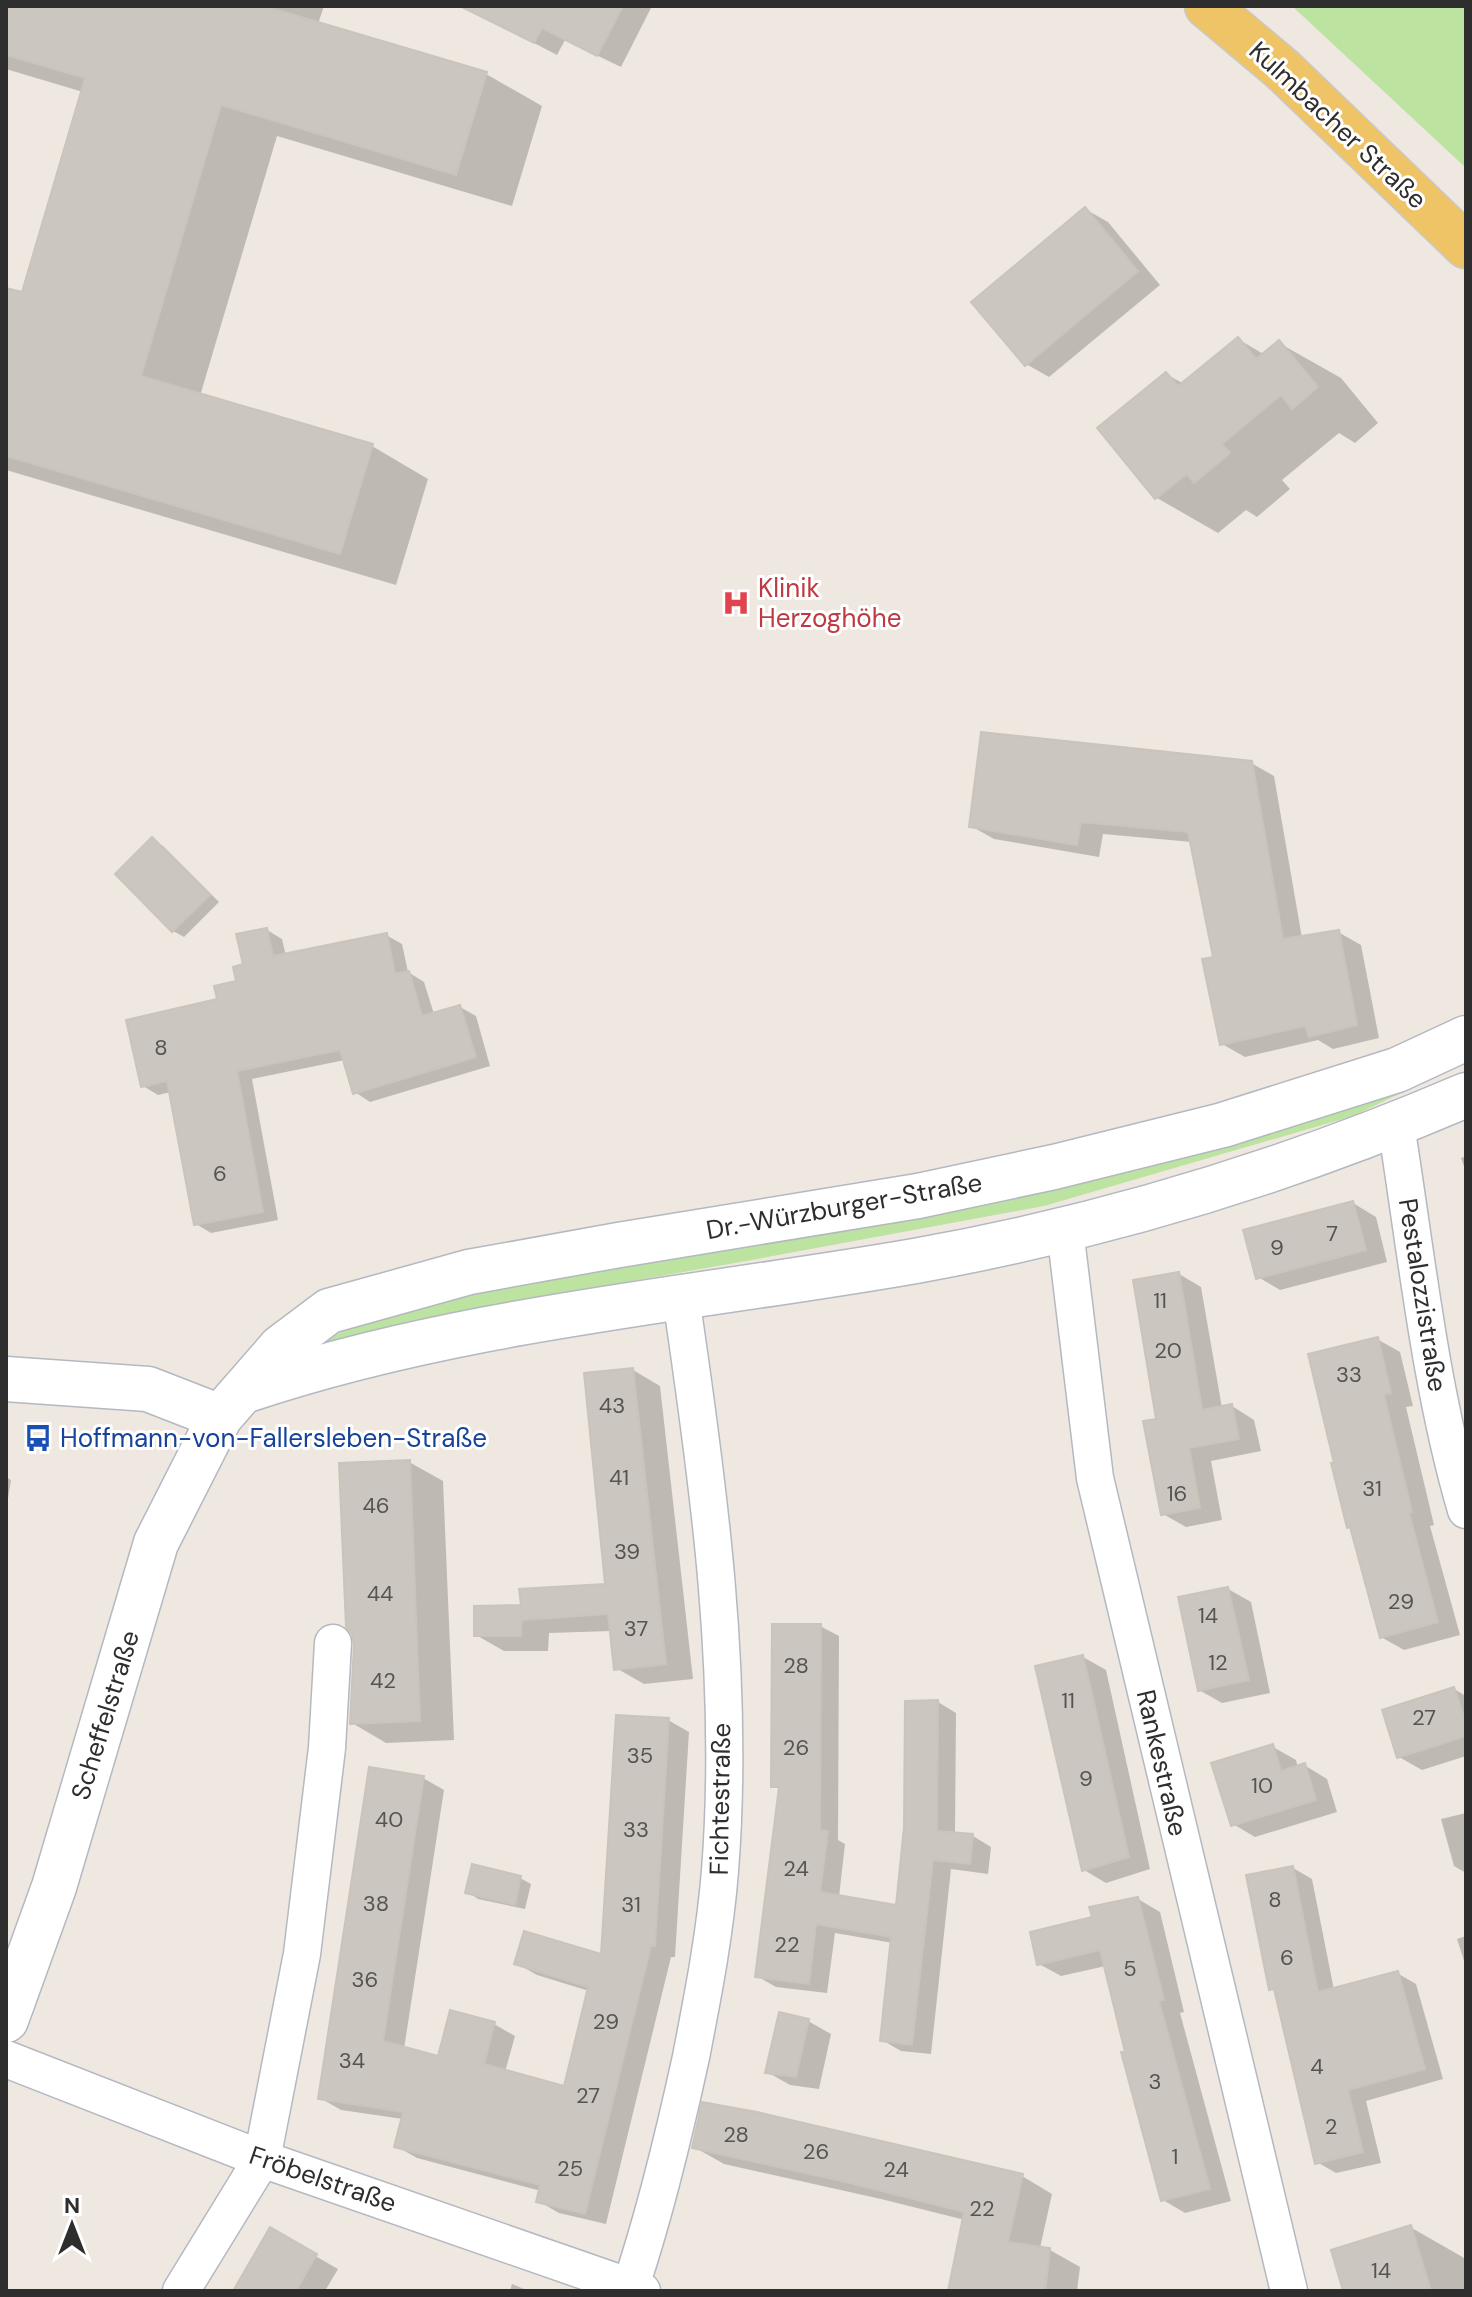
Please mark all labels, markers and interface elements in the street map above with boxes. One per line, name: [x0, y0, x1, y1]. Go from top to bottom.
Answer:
street label: Kulmbacher Straße: [1242, 34, 1434, 216]
place label: Klinik Herzoghöhe: [758, 571, 901, 635]
hospital icon: Klinik Herzoghöhe: [721, 588, 751, 618]
house number: 8: [154, 1033, 168, 1062]
house number: 6: [213, 1159, 227, 1188]
street label: Dr.-Würzburger-Straße: [703, 1165, 985, 1247]
street label: Pestalozzistraße: [1391, 1196, 1455, 1394]
house number: 7: [1326, 1219, 1338, 1248]
house number: 9: [1270, 1233, 1284, 1262]
house number: 11: [1153, 1286, 1167, 1315]
house number: 20: [1154, 1336, 1182, 1365]
house number: 33: [1336, 1360, 1362, 1389]
house number: 43: [599, 1391, 625, 1420]
place label: Hoffmann-von-Fallersleben-Straße: [60, 1421, 487, 1455]
bus stop icon: Hoffmann-von-Fallersleben-Straße: [23, 1423, 53, 1453]
house number: 41: [609, 1463, 629, 1492]
house number: 31: [1362, 1474, 1382, 1503]
house number: 16: [1167, 1479, 1187, 1508]
house number: 46: [362, 1491, 390, 1520]
house number: 39: [614, 1537, 640, 1566]
house number: 44: [367, 1579, 393, 1608]
house number: 29: [1388, 1587, 1414, 1616]
house number: 14: [1198, 1601, 1218, 1630]
house number: 37: [624, 1614, 648, 1643]
street label: Scheffelstraße: [63, 1626, 147, 1804]
house number: 12: [1208, 1648, 1228, 1677]
house number: 28: [783, 1651, 809, 1680]
house number: 42: [370, 1666, 396, 1695]
house number: 11: [1061, 1686, 1075, 1715]
street label: Rankestraße: [1129, 1687, 1195, 1839]
house number: 27: [1412, 1703, 1436, 1732]
street label: Fichtestraße: [702, 1722, 738, 1876]
house number: 26: [783, 1733, 809, 1762]
house number: 35: [627, 1741, 653, 1770]
house number: 9: [1079, 1764, 1093, 1793]
house number: 10: [1251, 1771, 1273, 1800]
house number: 40: [375, 1805, 403, 1834]
house number: 33: [623, 1815, 649, 1844]
house number: 24: [783, 1854, 809, 1883]
house number: 8: [1268, 1885, 1282, 1914]
house number: 38: [363, 1889, 389, 1918]
house number: 31: [621, 1890, 641, 1919]
house number: 22: [774, 1930, 800, 1959]
house number: 6: [1280, 1943, 1294, 1972]
house number: 5: [1123, 1954, 1137, 1983]
house number: 36: [352, 1965, 378, 1994]
house number: 29: [593, 2007, 619, 2036]
house number: 34: [339, 2046, 365, 2075]
house number: 4: [1310, 2052, 1324, 2081]
house number: 3: [1148, 2067, 1162, 2096]
house number: 27: [576, 2081, 600, 2110]
house number: 2: [1325, 2112, 1337, 2141]
house number: 28: [723, 2120, 749, 2149]
house number: 26: [803, 2137, 829, 2166]
street label: Fröbelstraße: [245, 2138, 401, 2220]
house number: 1: [1172, 2142, 1178, 2171]
house number: 25: [557, 2154, 583, 2183]
house number: 24: [883, 2155, 909, 2184]
north arrow: [32, 2185, 112, 2265]
text: N: [64, 2191, 80, 2220]
house number: 22: [969, 2194, 995, 2223]
house number: 14: [1371, 2256, 1391, 2285]

